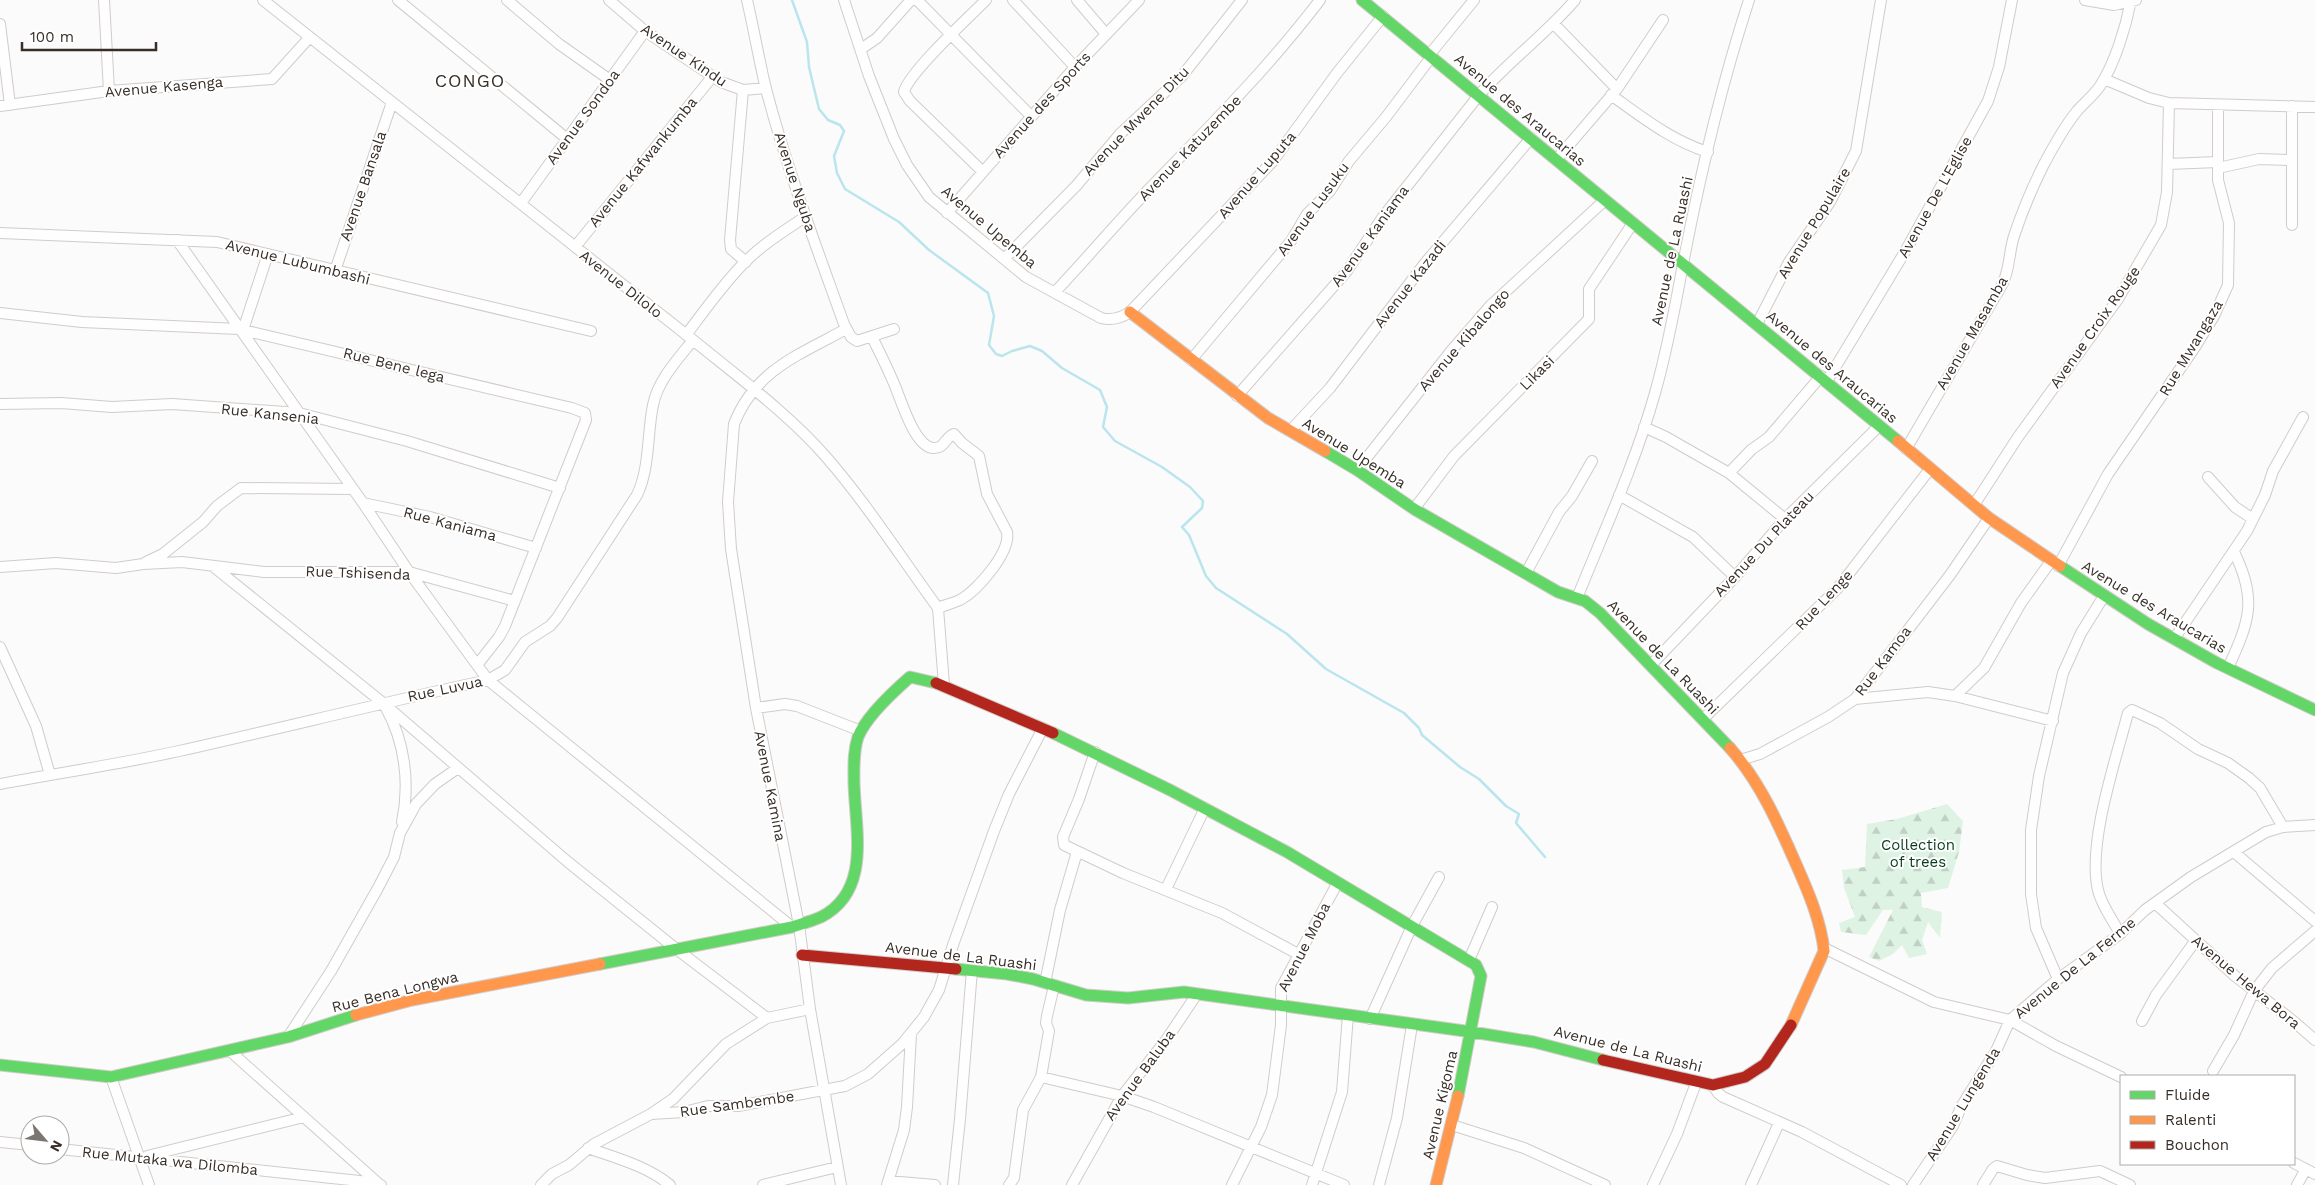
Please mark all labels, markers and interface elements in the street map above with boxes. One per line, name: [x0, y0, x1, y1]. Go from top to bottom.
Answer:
scale bar: [22, 20, 156, 52]
street label: Avenue Kindu: [638, 20, 730, 90]
text: 100 m: [30, 28, 74, 46]
street label: Avenue des Sports: [989, 48, 1095, 162]
street label: Avenue des Araucarias: [1451, 50, 1589, 170]
street label: Avenue Mwene Ditu: [1079, 63, 1193, 179]
street label: Avenue Sondoa: [543, 66, 624, 168]
district label: CONGO: [435, 70, 505, 91]
street label: Avenue Kasenga: [104, 73, 224, 101]
street label: Avenue Katuzembe: [1135, 91, 1245, 205]
street label: Avenue Kafwankumba: [585, 93, 701, 231]
street label: Avenue Luputa: [1214, 127, 1300, 222]
street label: Avenue Bansala: [336, 128, 390, 243]
street label: Avenue Nguba: [770, 130, 820, 235]
street label: Avenue De L'Eglise: [1894, 133, 1976, 261]
street label: Avenue Lusuku: [1273, 159, 1353, 259]
street label: Avenue Populaire: [1774, 164, 1854, 282]
street label: Avenue de La Ruashi: [1647, 175, 1697, 327]
street label: Avenue Kaniama: [1327, 181, 1413, 290]
street label: Avenue Upemba: [938, 182, 1041, 272]
street label: Avenue Lubumbashi: [224, 235, 372, 289]
street label: Avenue Kazadi: [1370, 237, 1450, 331]
street label: Avenue Dilolo: [576, 246, 666, 322]
street label: Avenue Croix Rouge: [2046, 263, 2144, 391]
street label: Avenue Masamba: [1932, 273, 2012, 393]
street label: Avenue Kibalongo: [1415, 285, 1513, 395]
street label: Rue Mwangaza: [2155, 296, 2227, 399]
street label: Avenue des Araucarias: [1763, 307, 1901, 427]
street label: Rue Bene lega: [341, 344, 447, 386]
street label: Likasi: [1516, 352, 1558, 394]
street label: Rue Kansenia: [220, 400, 320, 428]
street label: Avenue Upemba: [1299, 414, 1410, 492]
street label: Avenue Du Plateau: [1710, 487, 1818, 601]
street label: Rue Kaniama: [402, 503, 499, 545]
street label: Avenue des Araucarias: [2078, 557, 2230, 657]
street label: Rue Tshisenda: [305, 562, 411, 584]
street label: Rue Lenge: [1791, 566, 1857, 634]
street label: Avenue de La Ruashi: [1604, 596, 1722, 718]
street label: Rue Kamoa: [1851, 622, 1915, 699]
street label: Rue Luvua: [406, 672, 485, 706]
street label: Avenue Kamina: [750, 729, 790, 843]
park label: Collection of trees: [1881, 836, 1955, 871]
street label: Avenue Moba: [1274, 899, 1334, 995]
street label: Avenue De La Ferme: [2011, 913, 2139, 1023]
street label: Avenue Hewa Bora: [2188, 931, 2304, 1033]
street label: Avenue de La Ruashi: [884, 938, 1038, 974]
street label: Rue Bena Longwa: [330, 967, 461, 1016]
street label: Avenue de La Ruashi: [1552, 1022, 1704, 1076]
street label: Avenue Baluba: [1101, 1026, 1179, 1124]
street label: Avenue Lungenda: [1922, 1044, 2004, 1164]
street label: Avenue Kigoma: [1419, 1048, 1461, 1161]
legend: [2120, 1075, 2295, 1165]
text: Fluide: [2165, 1086, 2210, 1104]
street label: Rue Sambembe: [679, 1087, 795, 1121]
text: Ralenti: [2165, 1111, 2216, 1129]
north arrow: [20, 1115, 70, 1165]
text: Bouchon: [2165, 1136, 2229, 1154]
text: N: [47, 1138, 66, 1154]
street label: Rue Mutaka wa Dilomba: [81, 1143, 259, 1179]

